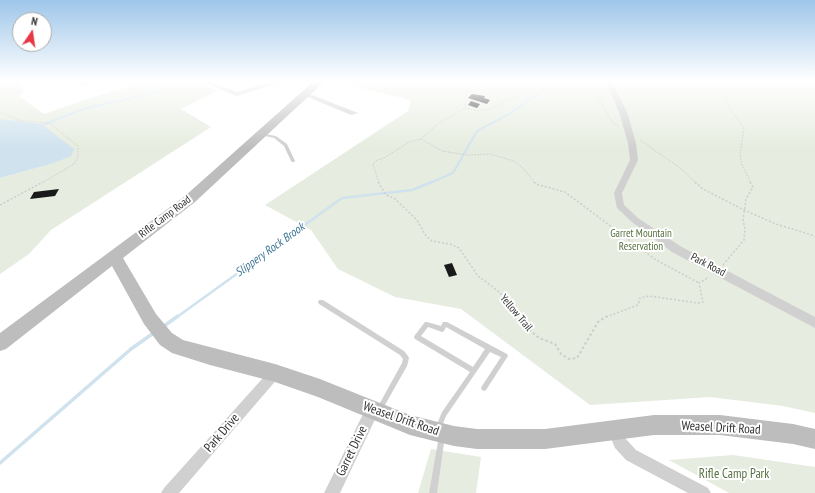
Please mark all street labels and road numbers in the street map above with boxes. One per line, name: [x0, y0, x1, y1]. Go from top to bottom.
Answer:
street label: Rifle Camp Road: [136, 193, 194, 241]
street label: Park Road: [688, 251, 728, 279]
street label: Yellow Trail: [497, 292, 535, 334]
street label: Weasel Drift Road: [361, 399, 441, 439]
street label: Park Drive: [201, 411, 243, 455]
street label: Weasel Drift Road: [681, 418, 761, 438]
street label: Garret Drive: [333, 423, 371, 479]

